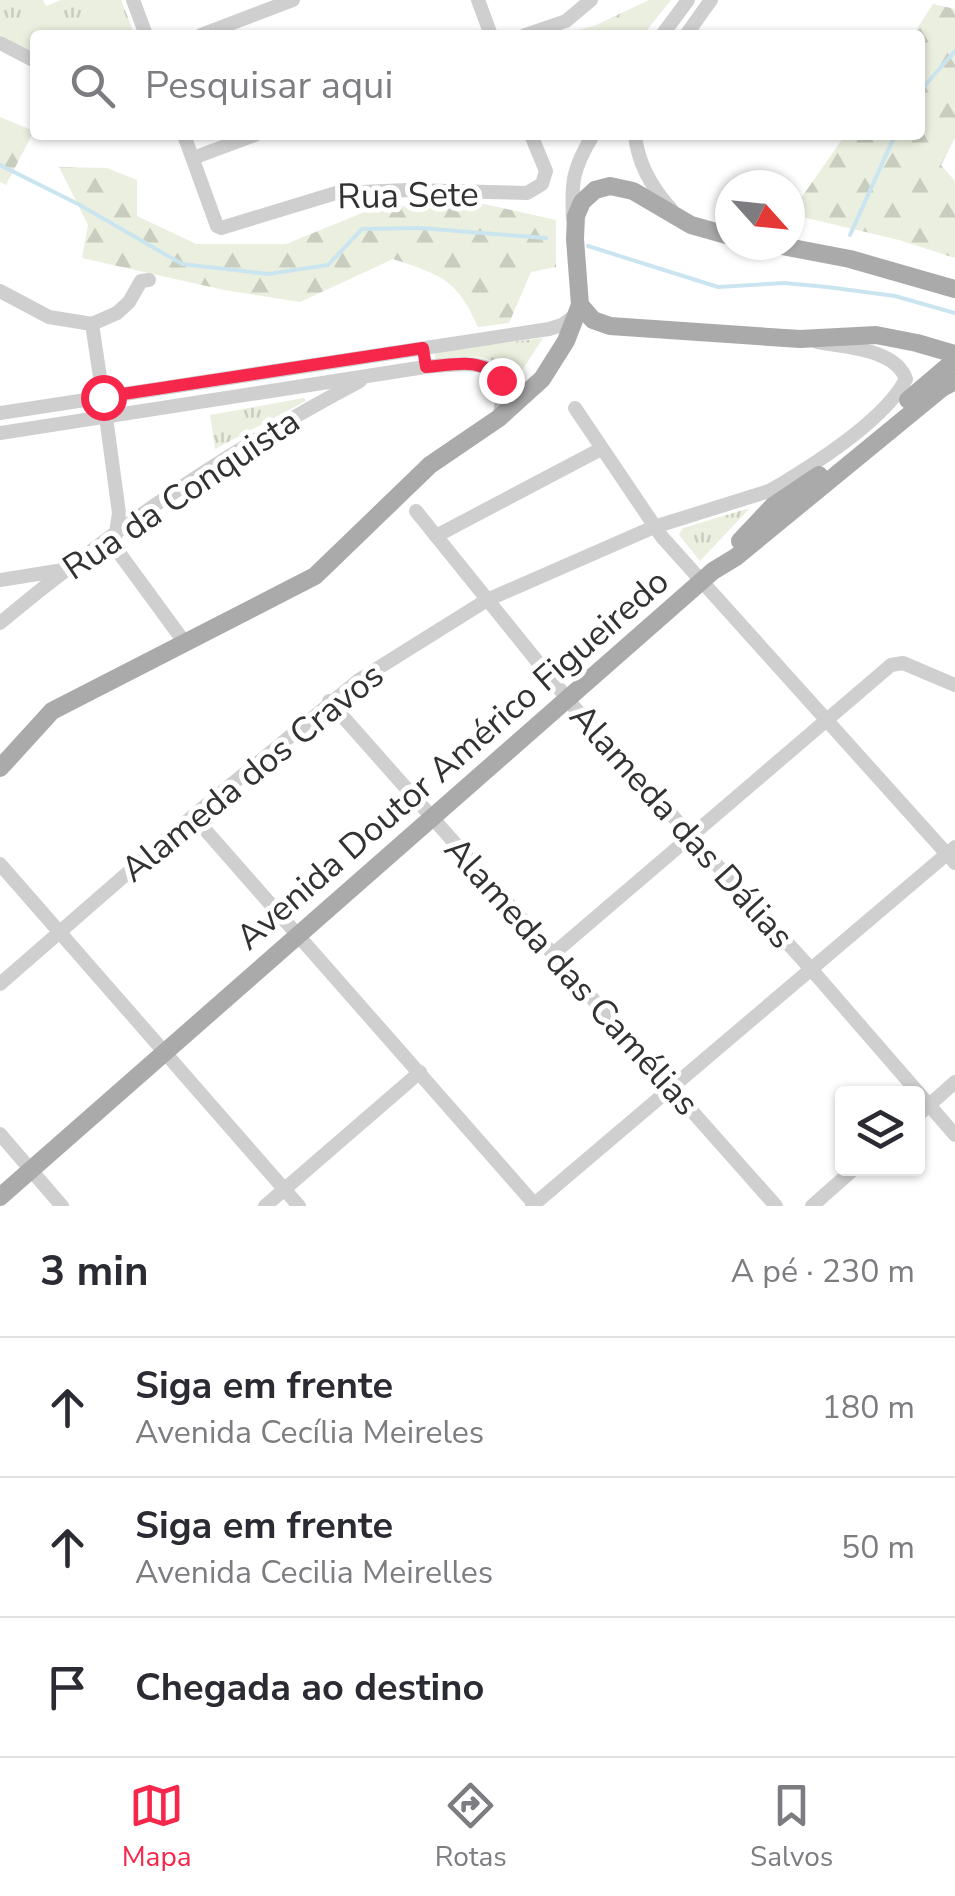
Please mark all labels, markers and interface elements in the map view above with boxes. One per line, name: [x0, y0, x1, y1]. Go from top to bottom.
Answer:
search box: [30, 30, 925, 140]
icon: search: [65, 58, 120, 113]
text: Pesquisar aqui: [145, 60, 393, 111]
north arrow: [715, 170, 805, 260]
street label: Rua Sete: [337, 171, 479, 220]
route end: [479, 358, 525, 404]
route start: [81, 375, 127, 421]
street label: Rua da Conquista: [54, 398, 309, 591]
street label: Avenida Doutor Américo Figueiredo: [226, 558, 679, 961]
street label: Alameda dos Cravos: [111, 652, 393, 893]
street label: Alameda das Dálias: [559, 694, 804, 959]
street label: Alameda das Camélias: [434, 827, 709, 1126]
map controls: [835, 1086, 925, 1176]
button: layers: [835, 1086, 925, 1176]
text: 3 min: [40, 1243, 149, 1300]
text: A pé · 230 m: [731, 1250, 915, 1293]
text: Siga em frente: [135, 1360, 393, 1411]
icon: ahead: [40, 1380, 95, 1435]
text: 180 m: [822, 1386, 915, 1429]
text: Avenida Cecília Meireles: [135, 1411, 484, 1454]
text: Siga em frente: [135, 1500, 393, 1551]
icon: ahead: [40, 1520, 95, 1575]
text: 50 m: [841, 1526, 915, 1569]
text: Avenida Cecilia Meirelles: [135, 1551, 493, 1594]
icon: arrive: [40, 1660, 95, 1715]
text: Chegada ao destino: [135, 1662, 484, 1713]
tab: Mapa: [122, 1778, 192, 1876]
tab: Rotas: [435, 1778, 507, 1876]
tab: Salvos: [750, 1778, 833, 1876]

